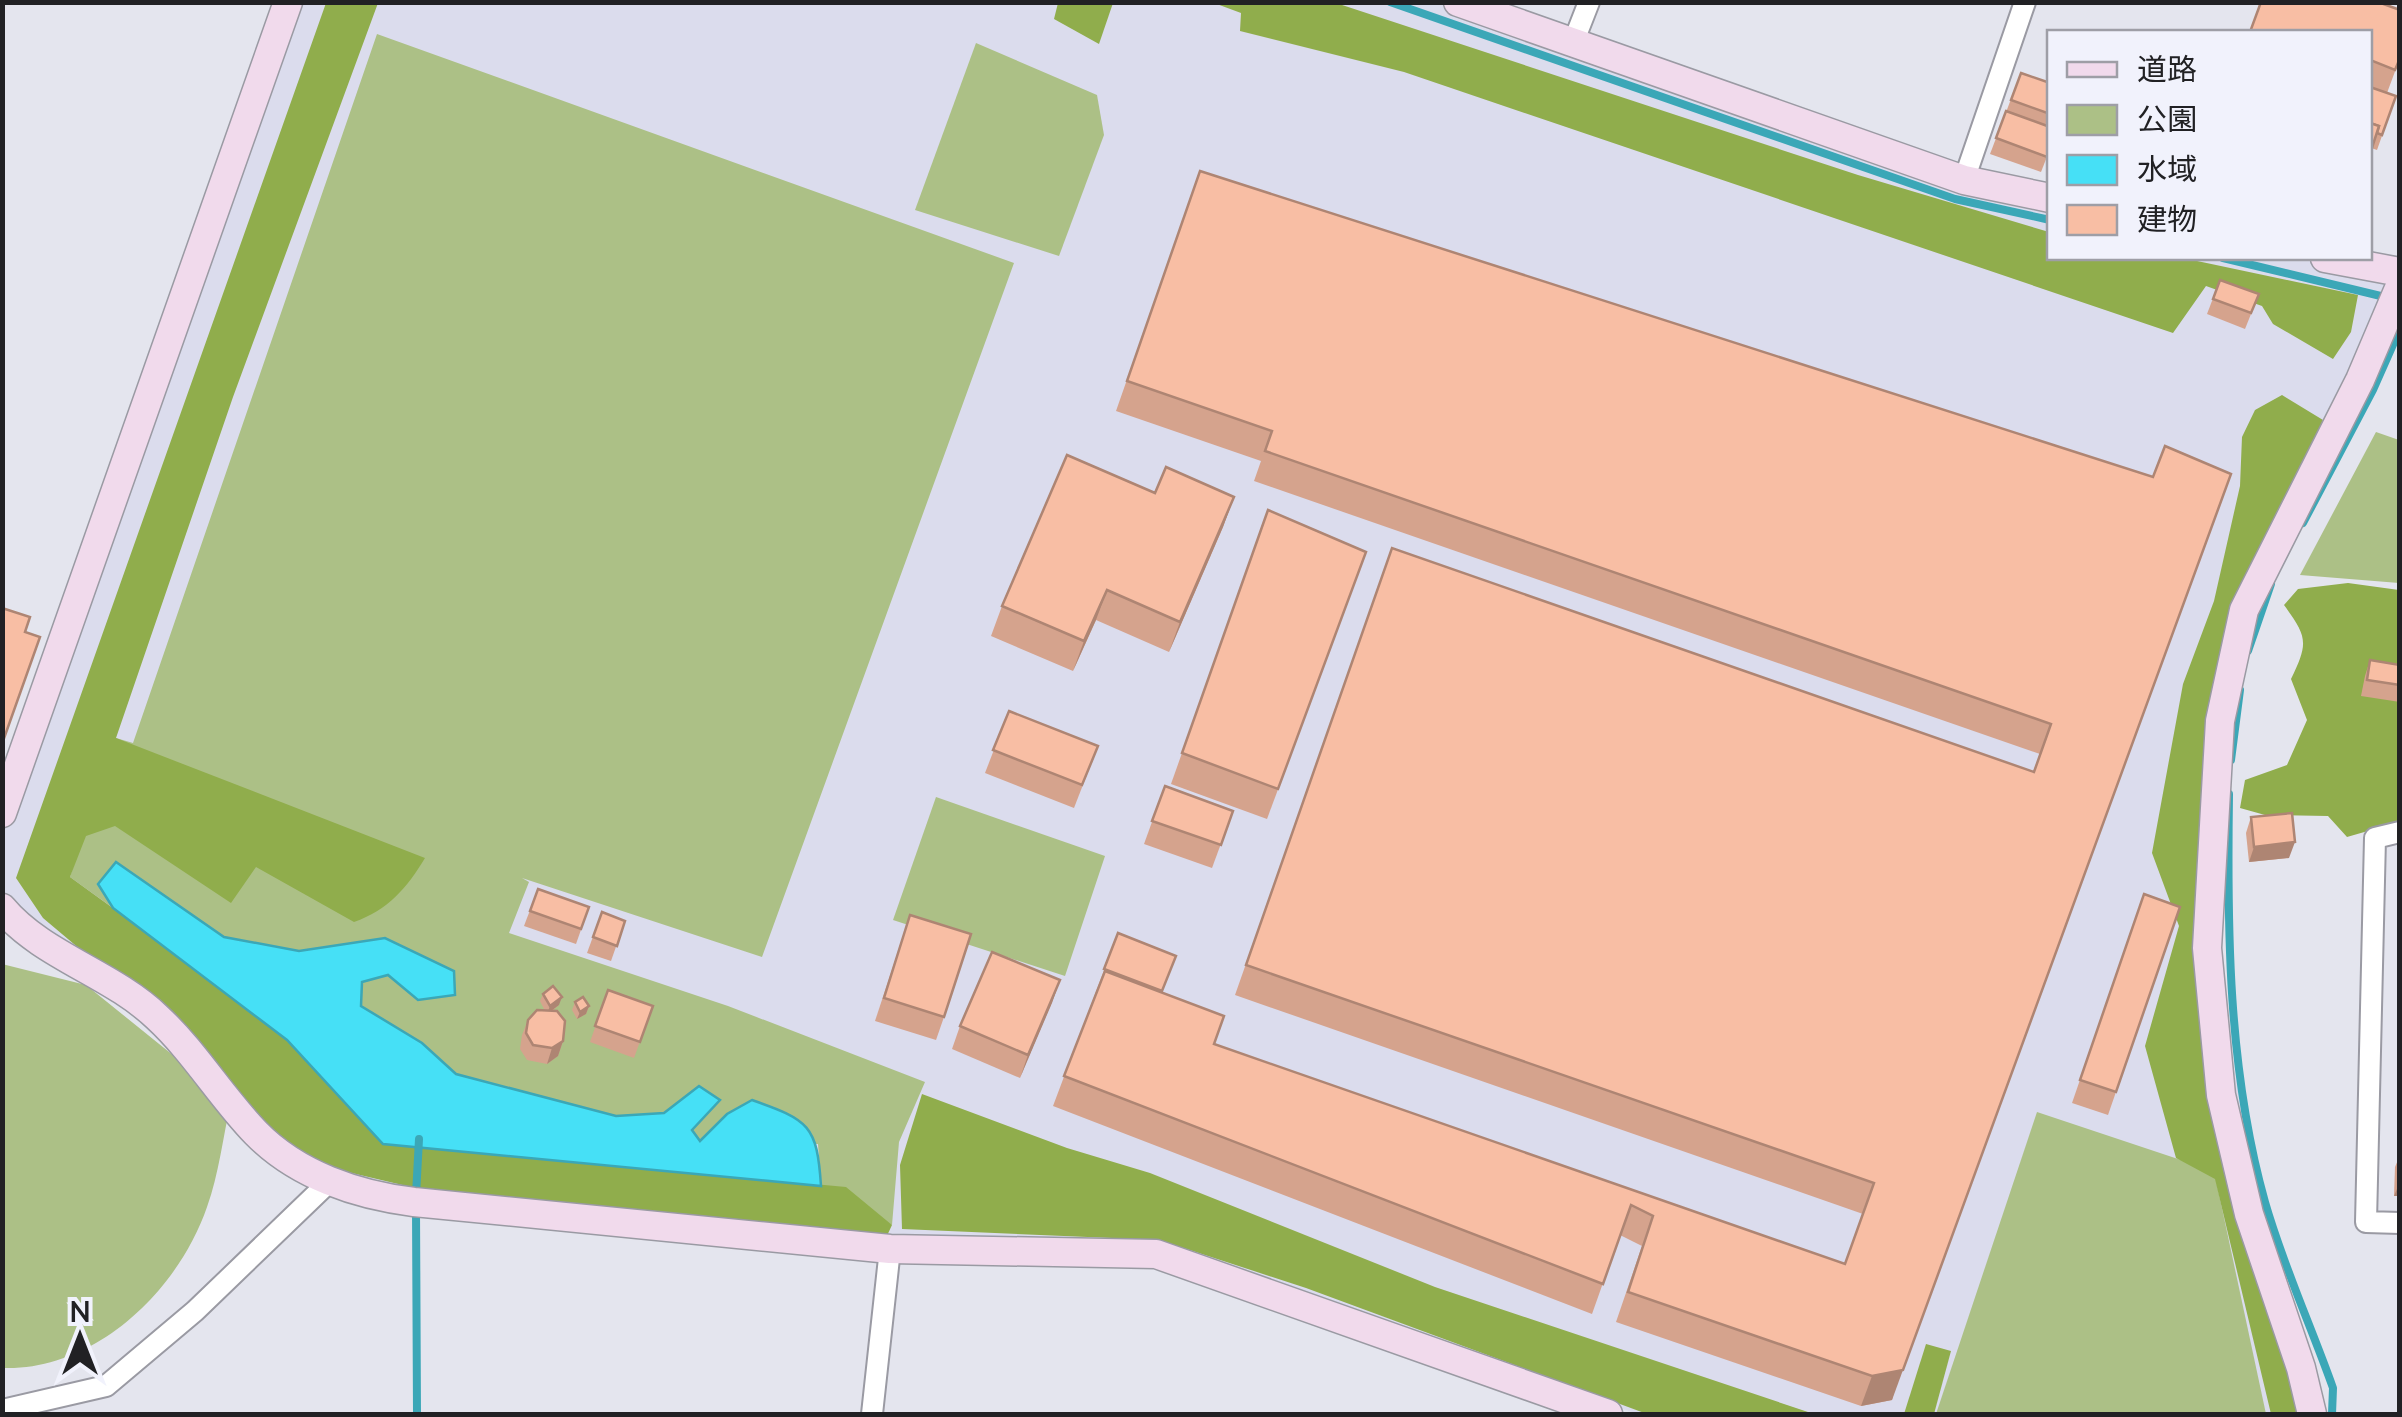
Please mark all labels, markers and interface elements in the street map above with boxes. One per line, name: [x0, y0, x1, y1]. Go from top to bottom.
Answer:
legend: [2047, 30, 2372, 260]
text: 道路: [2137, 50, 2197, 88]
text: 公園: [2137, 100, 2197, 138]
text: 水域: [2137, 150, 2197, 188]
text: 建物: [2137, 200, 2197, 238]
north arrow: [30, 1287, 130, 1387]
text: N: [69, 1294, 91, 1329]

